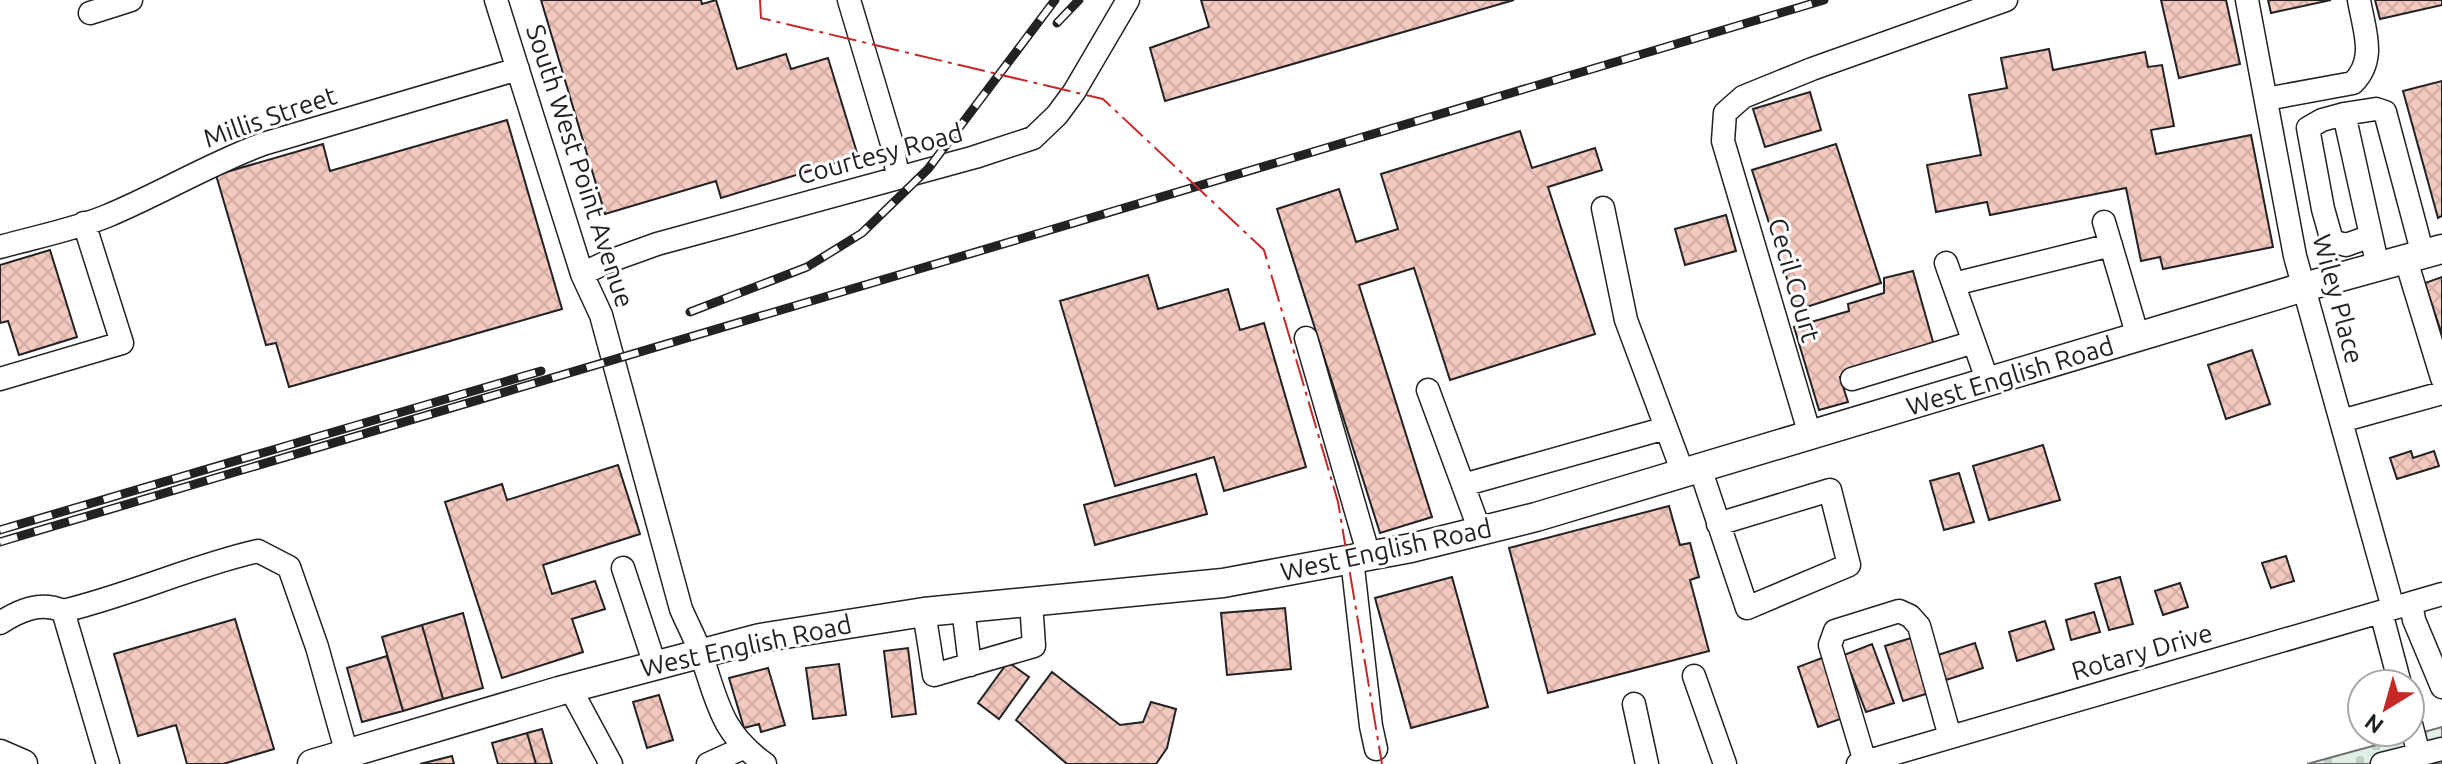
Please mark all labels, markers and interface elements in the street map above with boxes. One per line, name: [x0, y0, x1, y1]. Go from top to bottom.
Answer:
street label: South West Point Avenue: [521, 21, 640, 311]
street label: Millis Street: [200, 80, 340, 153]
street label: Courtesy Road: [794, 118, 966, 190]
street label: Cecil Court: [1763, 215, 1826, 345]
street label: Wiley Place: [2307, 231, 2370, 367]
street label: West English Road: [1903, 330, 2117, 421]
street label: West English Road: [1278, 513, 1494, 586]
street label: West English Road: [638, 609, 854, 682]
street label: Rotary Drive: [2068, 618, 2216, 685]
north arrow: [2346, 668, 2426, 748]
text: N: [2360, 709, 2388, 739]

